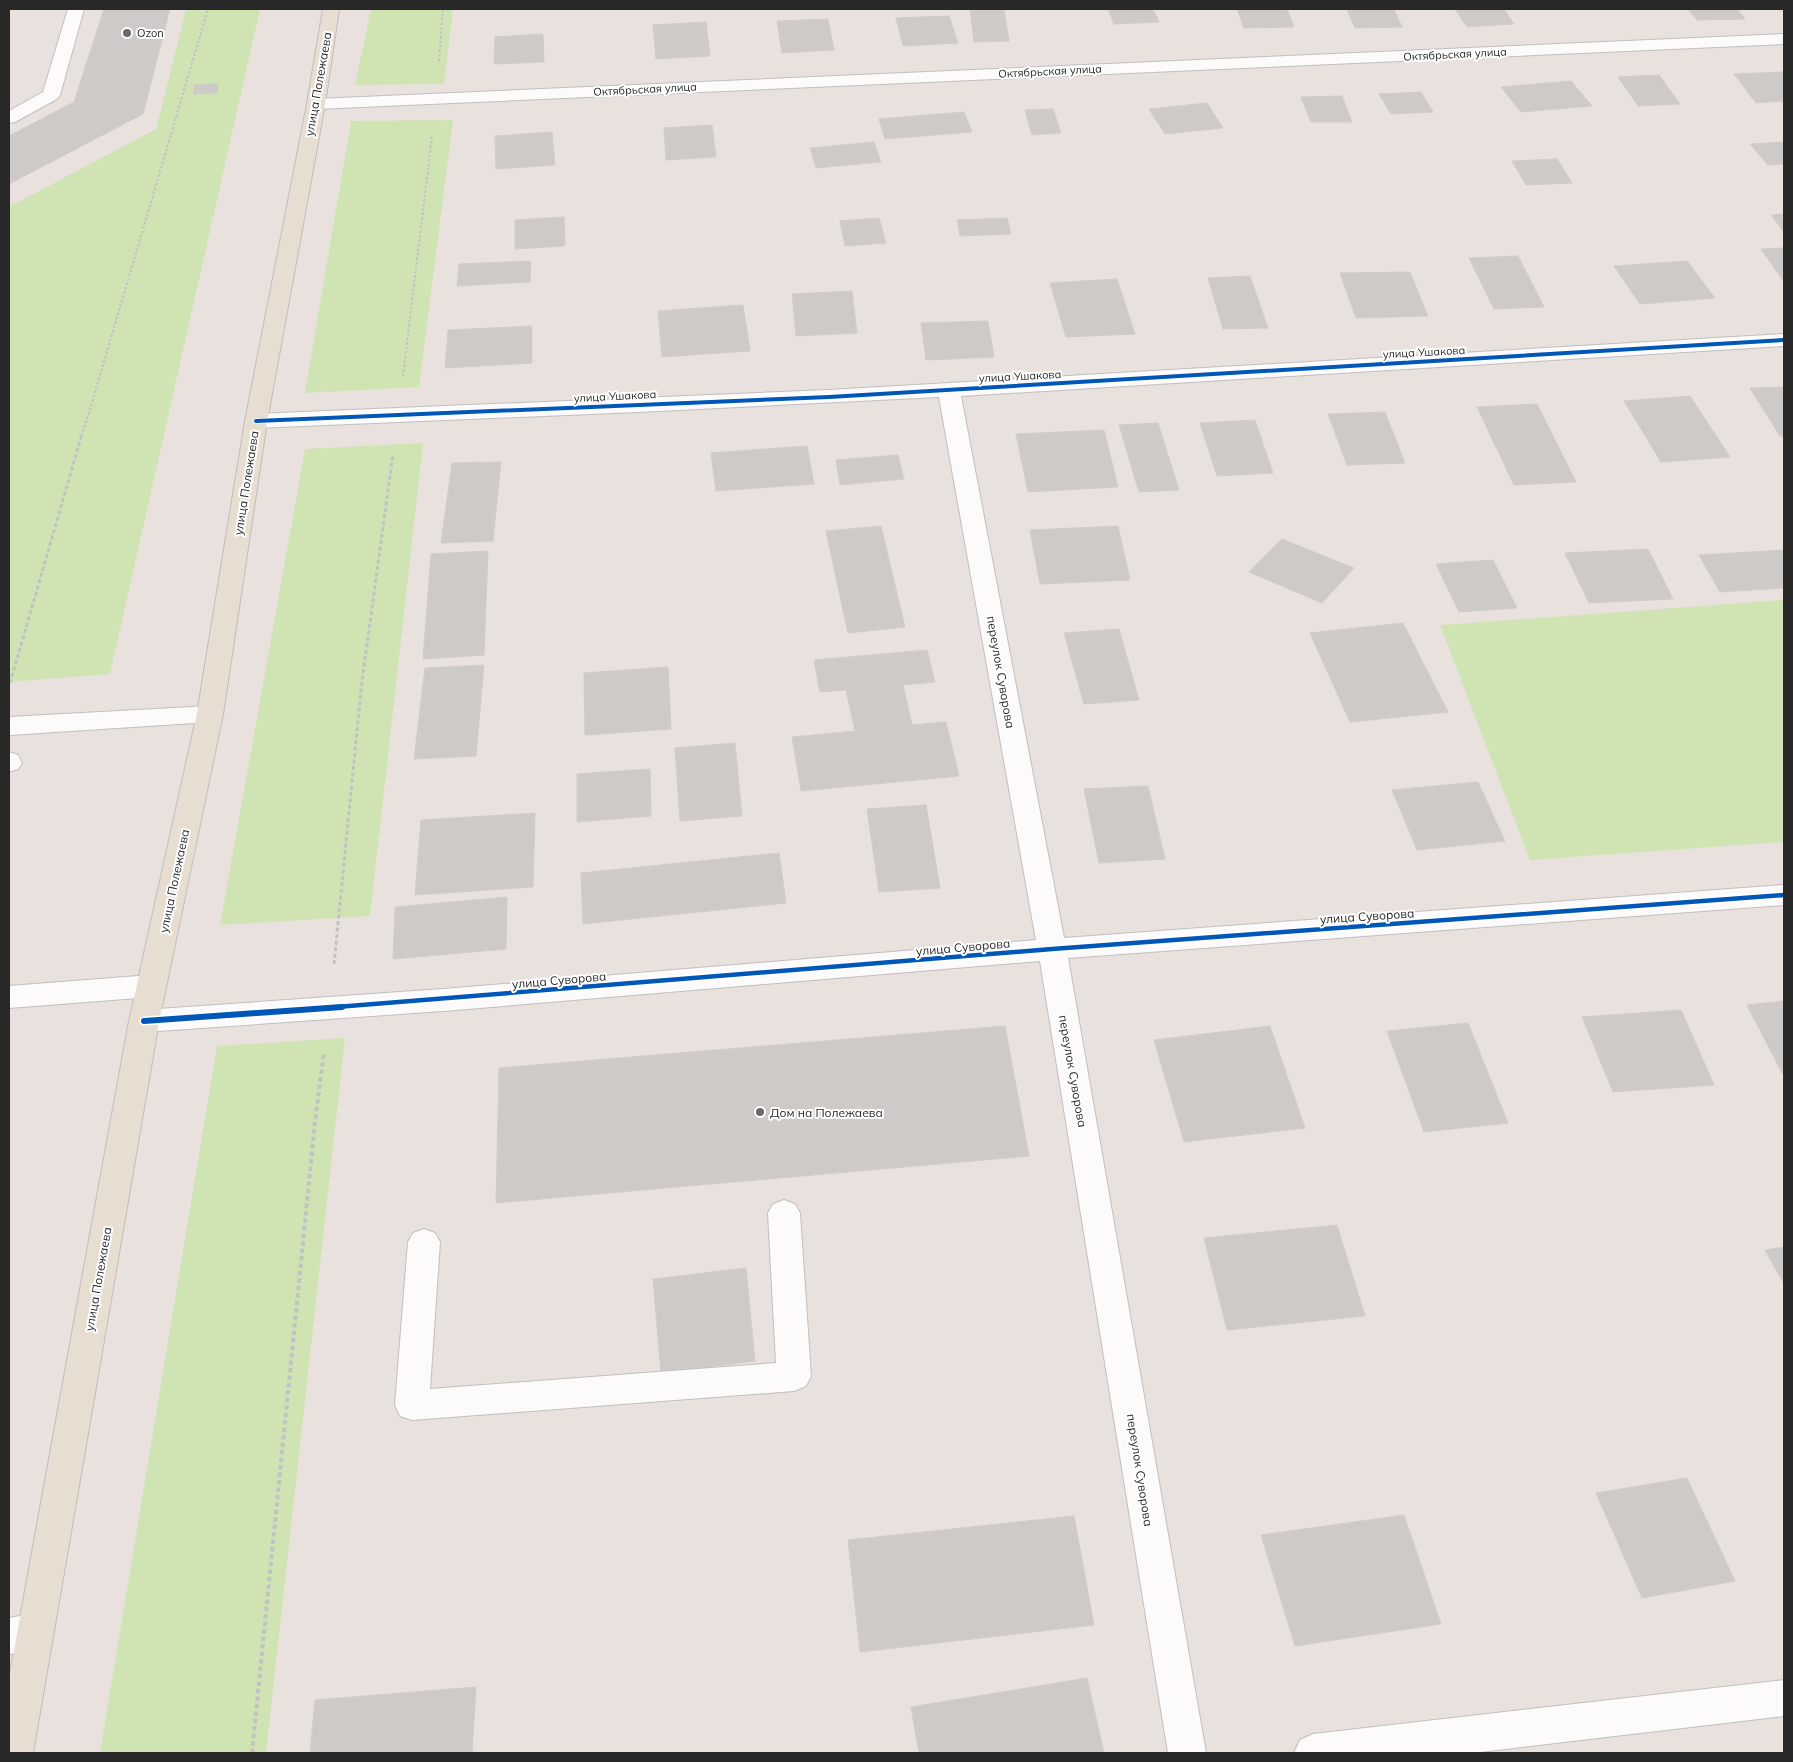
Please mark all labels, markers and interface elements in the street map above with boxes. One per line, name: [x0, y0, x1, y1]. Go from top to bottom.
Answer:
place label: Ozon: [137, 26, 164, 40]
marker: Ozon: [121, 27, 133, 39]
street label: улица Полежаева: [301, 31, 335, 137]
street label: Октябрьская улица: [1403, 44, 1507, 64]
street label: Октябрьская улица: [998, 61, 1102, 81]
street label: Октябрьская улица: [593, 79, 697, 99]
street label: улица Ушакова: [1382, 343, 1466, 361]
street label: улица Ушакова: [978, 367, 1062, 385]
street label: улица Ушакова: [573, 387, 657, 405]
street label: улица Полежаева: [230, 430, 262, 536]
street label: переулок Суворова: [984, 615, 1018, 729]
street label: улица Полежаева: [156, 828, 192, 934]
street label: улица Суворова: [1319, 905, 1415, 927]
street label: улица Суворова: [915, 935, 1011, 959]
street label: улица Суворова: [511, 968, 607, 992]
street label: переулок Суворова: [1056, 1014, 1090, 1128]
place label: Дом на Полежаева: [770, 1105, 883, 1120]
marker: Дом на Полежаева: [754, 1106, 766, 1118]
street label: улица Полежаева: [81, 1226, 115, 1332]
street label: переулок Суворова: [1124, 1413, 1156, 1527]

